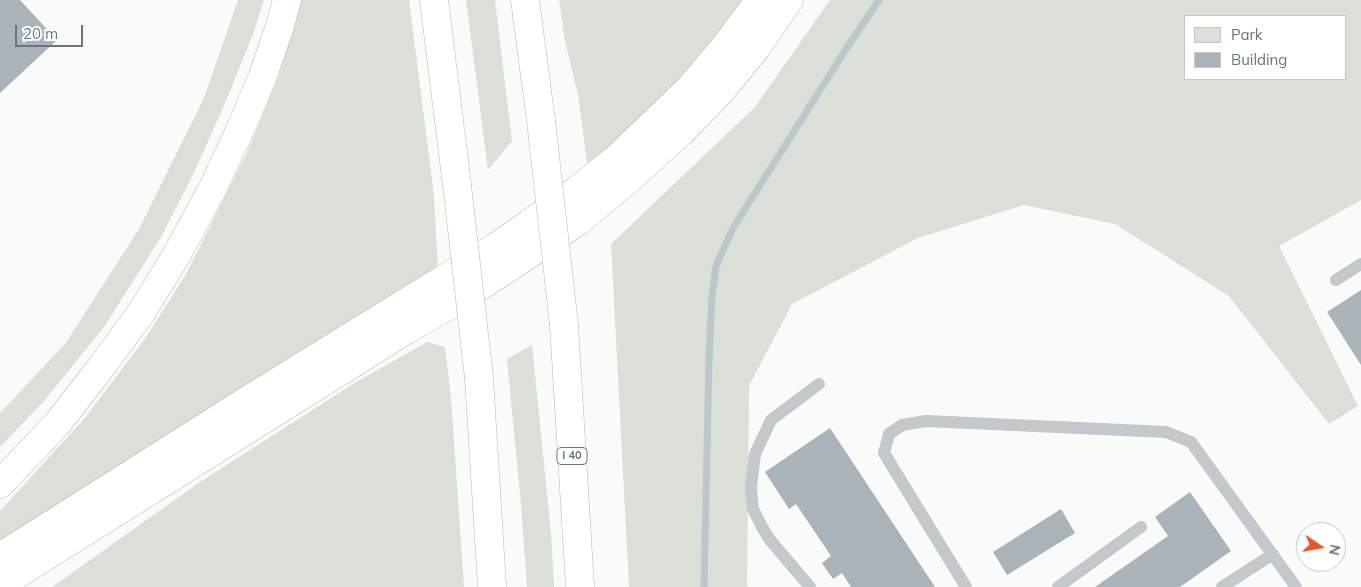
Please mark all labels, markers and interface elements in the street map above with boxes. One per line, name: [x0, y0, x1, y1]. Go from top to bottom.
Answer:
scale bar: [18, 15, 85, 47]
legend: [1184, 15, 1346, 80]
text: 20 m: [23, 24, 58, 43]
text: Park: [1231, 25, 1263, 44]
text: Building: [1231, 50, 1287, 69]
road number: I 40: [557, 448, 587, 464]
north arrow: [1296, 522, 1346, 572]
text: N: [1325, 543, 1345, 557]

